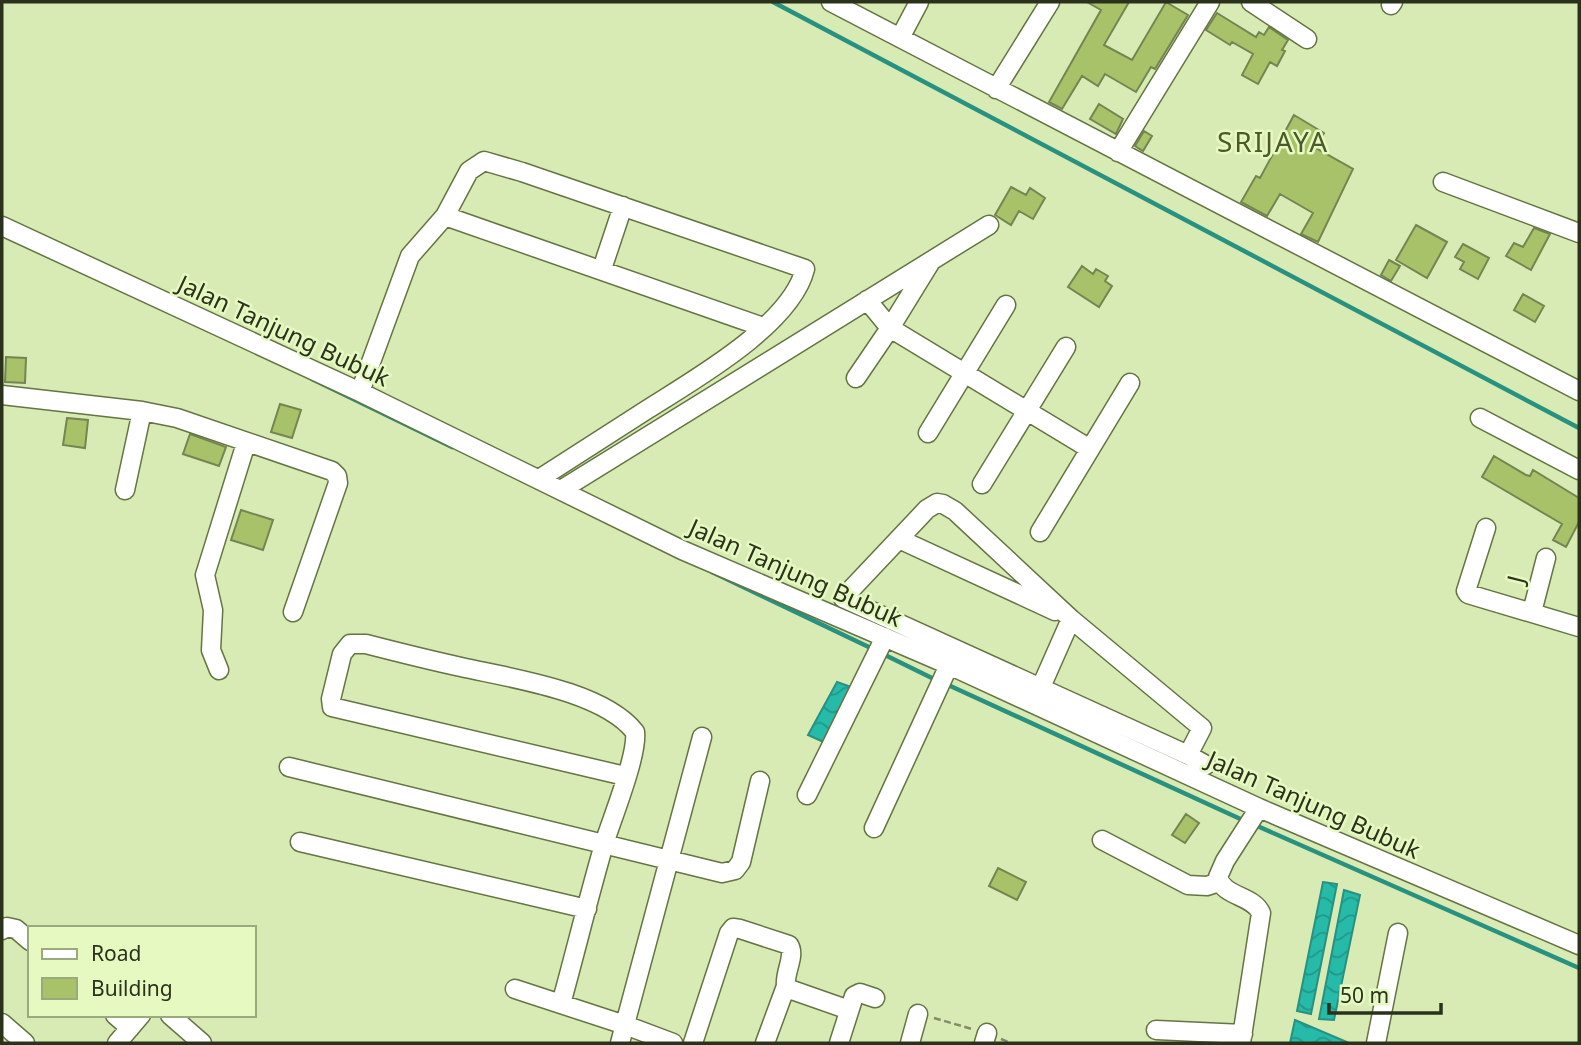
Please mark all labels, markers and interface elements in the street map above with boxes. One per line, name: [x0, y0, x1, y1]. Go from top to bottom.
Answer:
district label: SRIJAYA: [1217, 122, 1329, 160]
street label: Jalan Tanjung Bubuk: [171, 266, 395, 394]
street label: Jalan Tanjung Bubuk: [682, 509, 908, 634]
street label: J: [1498, 572, 1532, 588]
street label: Jalan Tanjung Bubuk: [1200, 741, 1426, 866]
legend: [28, 926, 256, 1017]
text: Road: [91, 939, 141, 967]
scale bar: [1329, 972, 1441, 1016]
text: Building: [91, 974, 173, 1002]
text: 50 m: [1340, 981, 1389, 1009]

